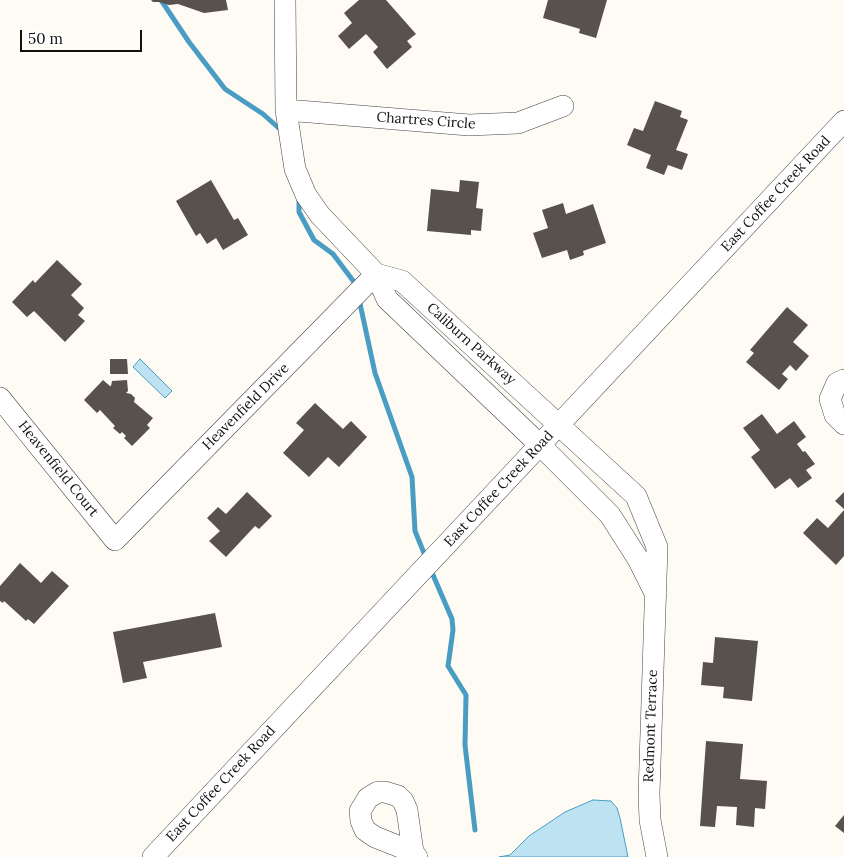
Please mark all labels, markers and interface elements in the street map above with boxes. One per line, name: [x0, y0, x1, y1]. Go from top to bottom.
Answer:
scale bar: [22, 20, 145, 52]
text: 50 m: [28, 29, 63, 48]
street label: Chartres Circle: [376, 109, 476, 133]
street label: East Coffee Creek Road: [718, 133, 834, 255]
street label: Caliburn Parkway: [423, 300, 519, 388]
street label: Heavenfield Drive: [199, 360, 293, 454]
street label: Heavenfield Court: [14, 418, 102, 520]
street label: East Coffee Creek Road: [441, 428, 557, 550]
street label: Redmont Terrace: [641, 669, 661, 783]
street label: East Coffee Creek Road: [163, 723, 279, 845]

